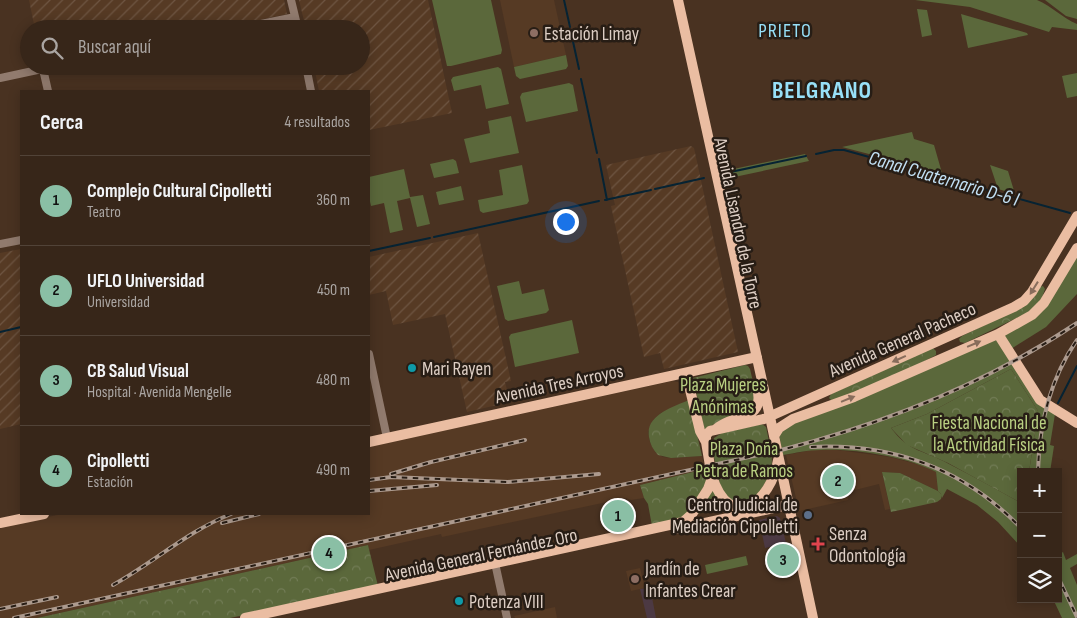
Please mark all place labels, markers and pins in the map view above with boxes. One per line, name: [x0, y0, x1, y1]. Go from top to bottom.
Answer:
place label: Estación Limay: [544, 23, 640, 46]
marker: Estación Limay: [528, 27, 540, 39]
place label: Mari Rayen: [422, 358, 491, 381]
marker: Mari Rayen: [406, 362, 418, 374]
pin: 2: [822, 462, 854, 500]
place label: Centro Judicial de Mediación Cipolletti: [672, 494, 798, 539]
pin: 1: [602, 497, 634, 535]
marker: Centro Judicial de Mediación Cipolletti: [802, 509, 814, 521]
place label: Senza Odontología: [829, 523, 906, 568]
pin: 4: [313, 534, 345, 572]
marker: Senza Odontología: [811, 537, 825, 551]
pin: 3: [767, 541, 799, 579]
place label: Jardín de Infantes Crear: [644, 558, 736, 603]
marker: Jardín de Infantes Crear: [629, 573, 641, 585]
place label: Potenza VIII: [469, 591, 544, 614]
marker: Potenza VIII: [453, 595, 465, 607]

